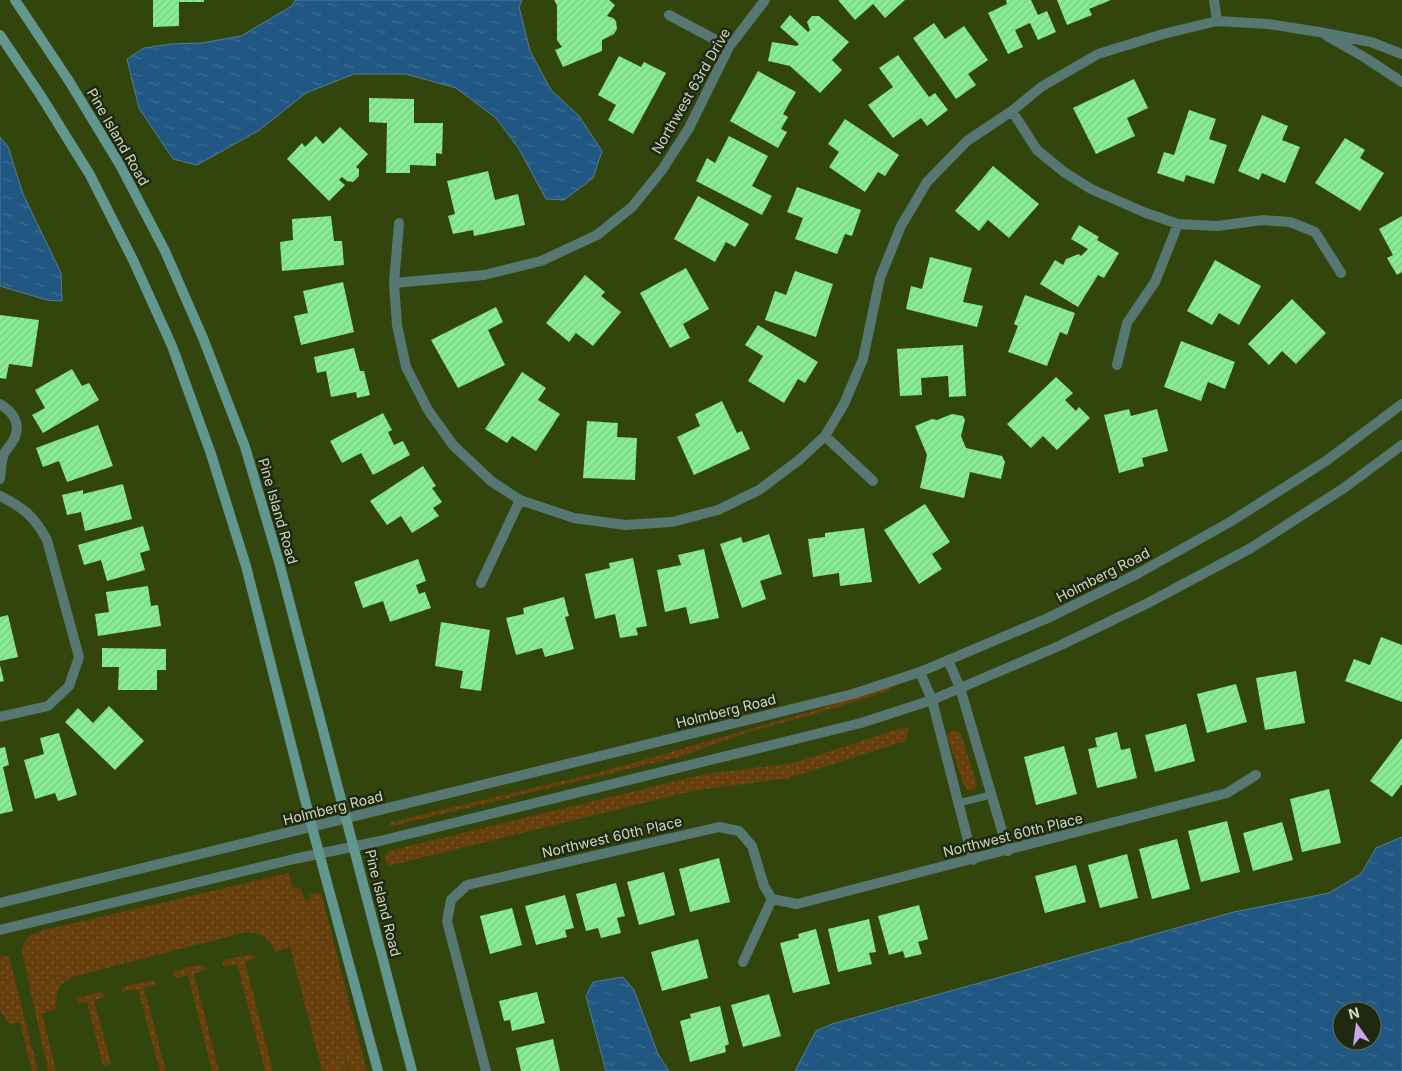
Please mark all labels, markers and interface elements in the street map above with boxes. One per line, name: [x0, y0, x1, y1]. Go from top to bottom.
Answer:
street label: Northwest 63rd Drive: [648, 25, 733, 157]
street label: Pine Island Road: [84, 85, 153, 188]
street label: Pine Island Road: [255, 456, 302, 566]
street label: Holmberg Road: [1053, 544, 1152, 605]
street label: Holmberg Road: [674, 690, 778, 731]
street label: Holmberg Road: [281, 787, 385, 828]
street label: Northwest 60th Place: [941, 809, 1085, 860]
street label: Northwest 60th Place: [540, 812, 684, 861]
street label: Pine Island Road: [362, 848, 405, 958]
north arrow: [1332, 1001, 1382, 1051]
text: N: [1347, 1003, 1361, 1022]

